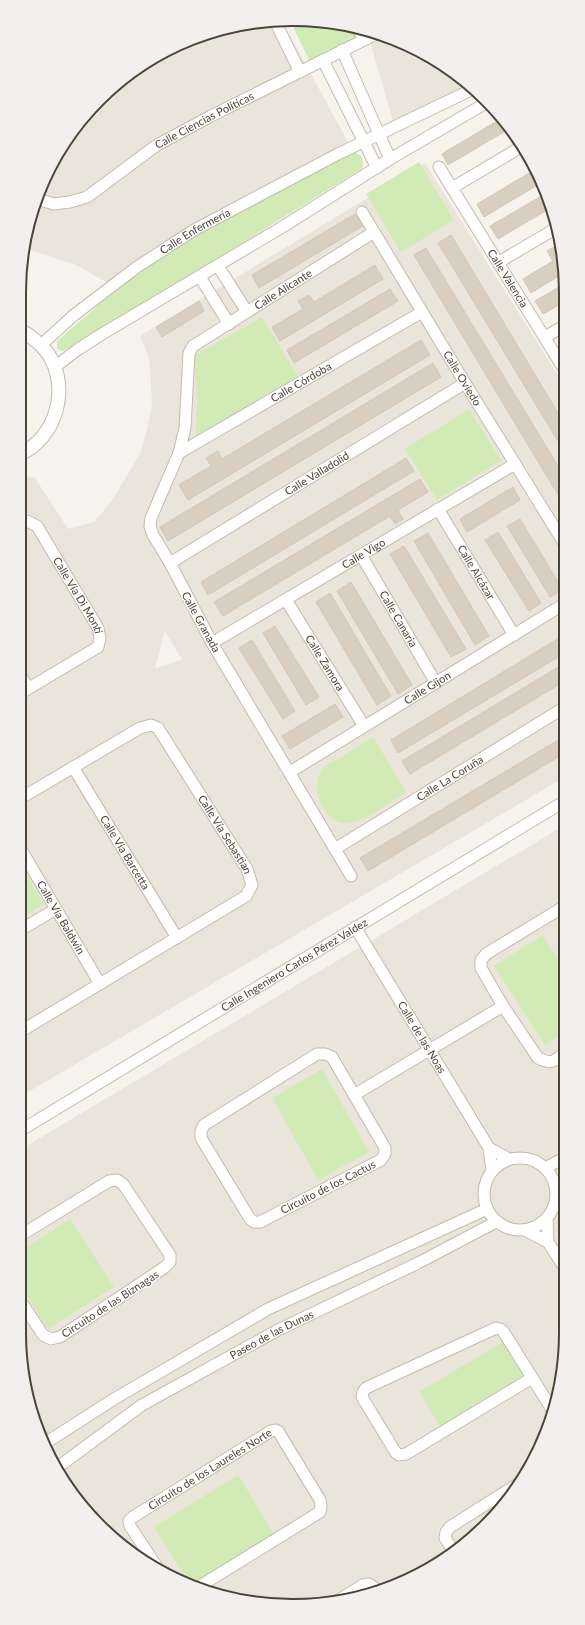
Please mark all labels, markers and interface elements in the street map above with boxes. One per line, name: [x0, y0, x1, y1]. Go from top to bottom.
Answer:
street label: Calle Ciencias Políticas: [152, 89, 256, 151]
street label: Calle Enfermería: [157, 205, 232, 257]
street label: Calle Valencia: [485, 247, 531, 310]
street label: Calle Alicante: [252, 266, 314, 312]
street label: Calle Oviedo: [441, 348, 484, 408]
street label: Calle Córdoba: [268, 359, 333, 405]
street label: Calle Valladolid: [282, 448, 351, 498]
street label: Calle Vigo: [339, 535, 387, 571]
street label: Calle Alcázar: [455, 542, 498, 602]
street label: Calle Vía Di Monti: [51, 554, 106, 635]
street label: Calle Canaria: [377, 588, 420, 649]
street label: Calle Granada: [179, 589, 223, 654]
street label: Calle Zamora: [303, 632, 348, 693]
street label: Calle Gijon: [401, 668, 453, 707]
street label: Calle La Coruña: [414, 752, 485, 803]
street label: Calle Vía Sebastian: [196, 792, 255, 875]
street label: Calle Vía Barcetta: [98, 813, 153, 892]
street label: Calle Vía Baldwin: [35, 878, 88, 956]
street label: Calle Ingeniero Carlos Pérez Valdez: [218, 915, 370, 1014]
street label: Calle de las Noas: [396, 999, 449, 1076]
street label: Circuito de los Cactus: [278, 1157, 378, 1216]
street label: Circuito de las Biznagas: [59, 1267, 161, 1340]
street label: Paseo de las Dunas: [227, 1307, 316, 1361]
street label: Circuito de los Laureles Norte: [145, 1425, 274, 1512]

